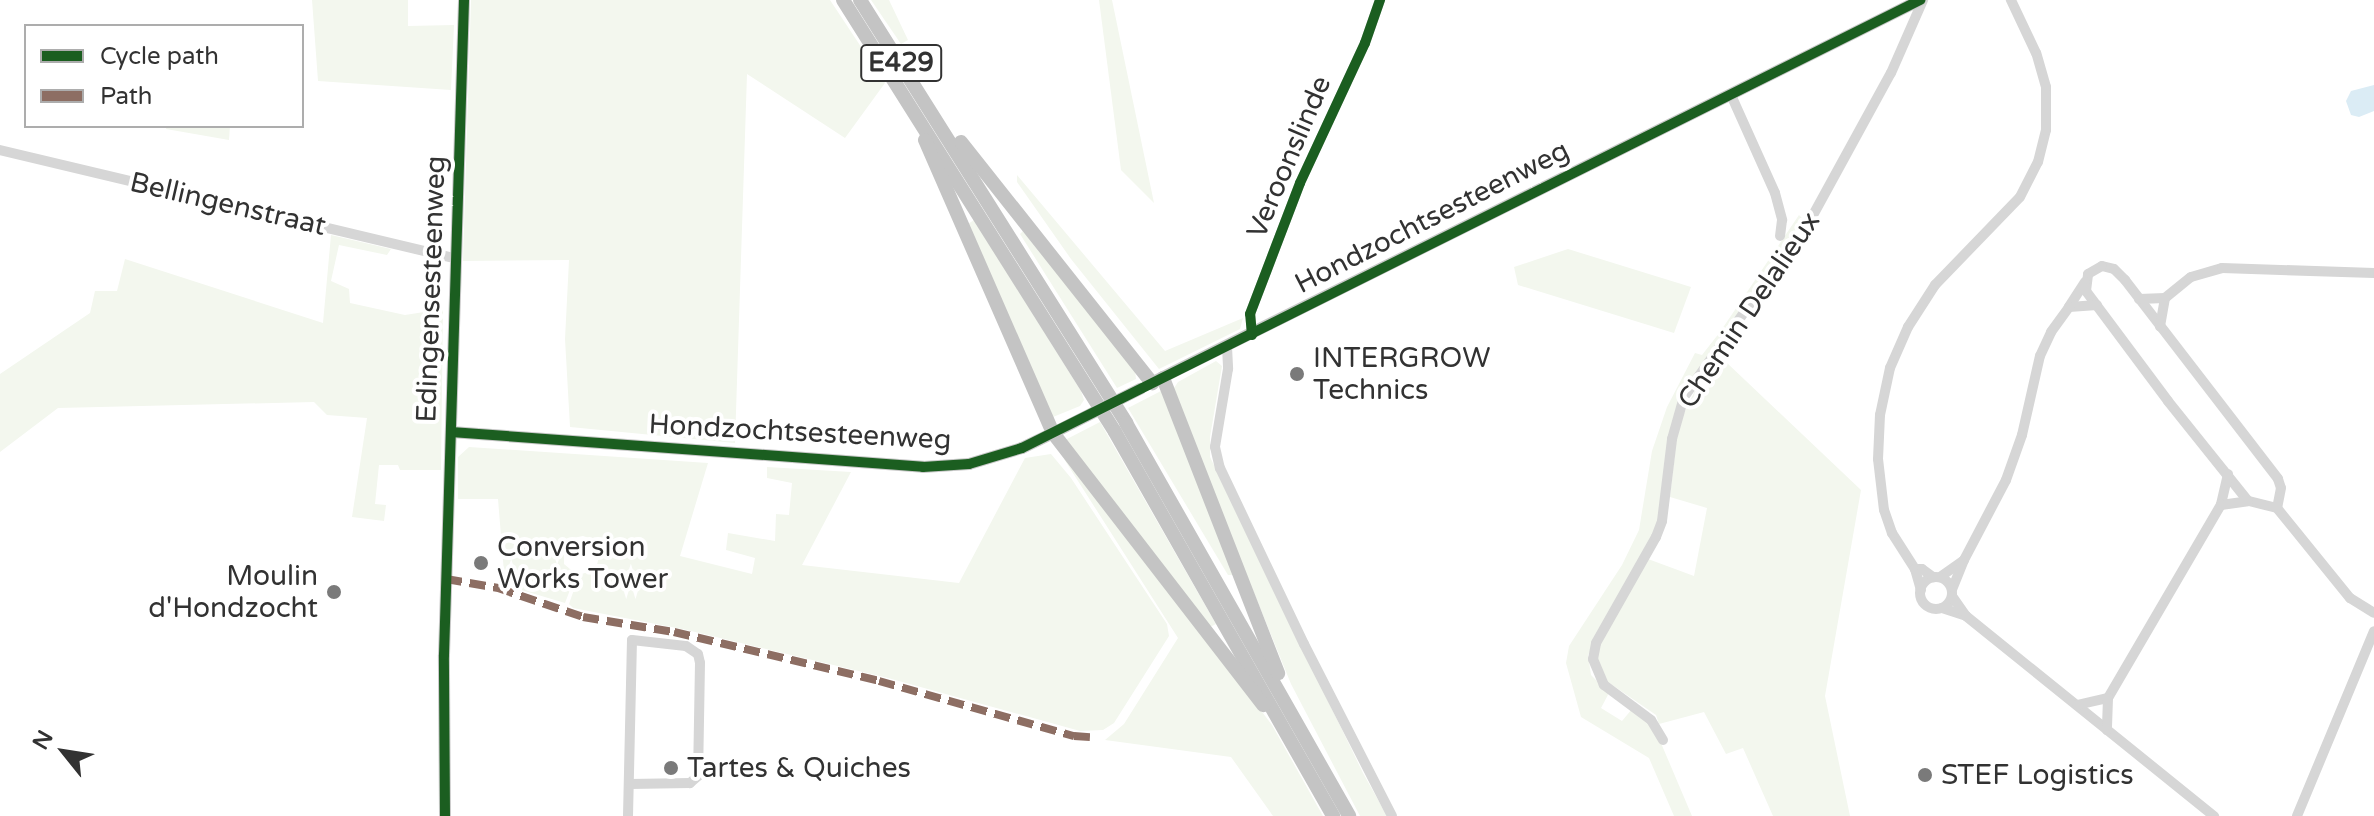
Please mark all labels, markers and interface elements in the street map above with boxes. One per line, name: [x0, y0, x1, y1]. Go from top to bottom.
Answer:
legend: [24, 24, 304, 128]
road number: E429: [859, 41, 943, 85]
text: Cycle path: [100, 42, 219, 71]
street label: Veroonslinde: [1240, 71, 1338, 243]
text: Path: [100, 82, 153, 111]
street label: Hondzochtsesteenweg: [1289, 133, 1575, 301]
street label: Edingensesteenweg: [410, 155, 452, 423]
street label: Bellingenstraat: [127, 165, 329, 243]
street label: Chemin Delalieux: [1671, 205, 1827, 415]
place label: INTERGROW Technics: [1313, 341, 1490, 407]
marker: INTERGROW Technics: [1288, 365, 1306, 383]
street label: Hondzochtsesteenweg: [648, 407, 952, 457]
place label: Conversion Works Tower: [497, 530, 668, 596]
marker: Conversion Works Tower: [472, 554, 490, 572]
place label: Moulin d'Hondzocht: [148, 559, 318, 625]
marker: Moulin d'Hondzocht: [325, 583, 343, 601]
north arrow: [24, 712, 104, 792]
text: N: [28, 726, 59, 754]
place label: Tartes & Quiches: [687, 751, 911, 785]
place label: STEF Logistics: [1941, 758, 2134, 792]
marker: Tartes & Quiches: [662, 759, 680, 777]
marker: STEF Logistics: [1916, 766, 1934, 784]

